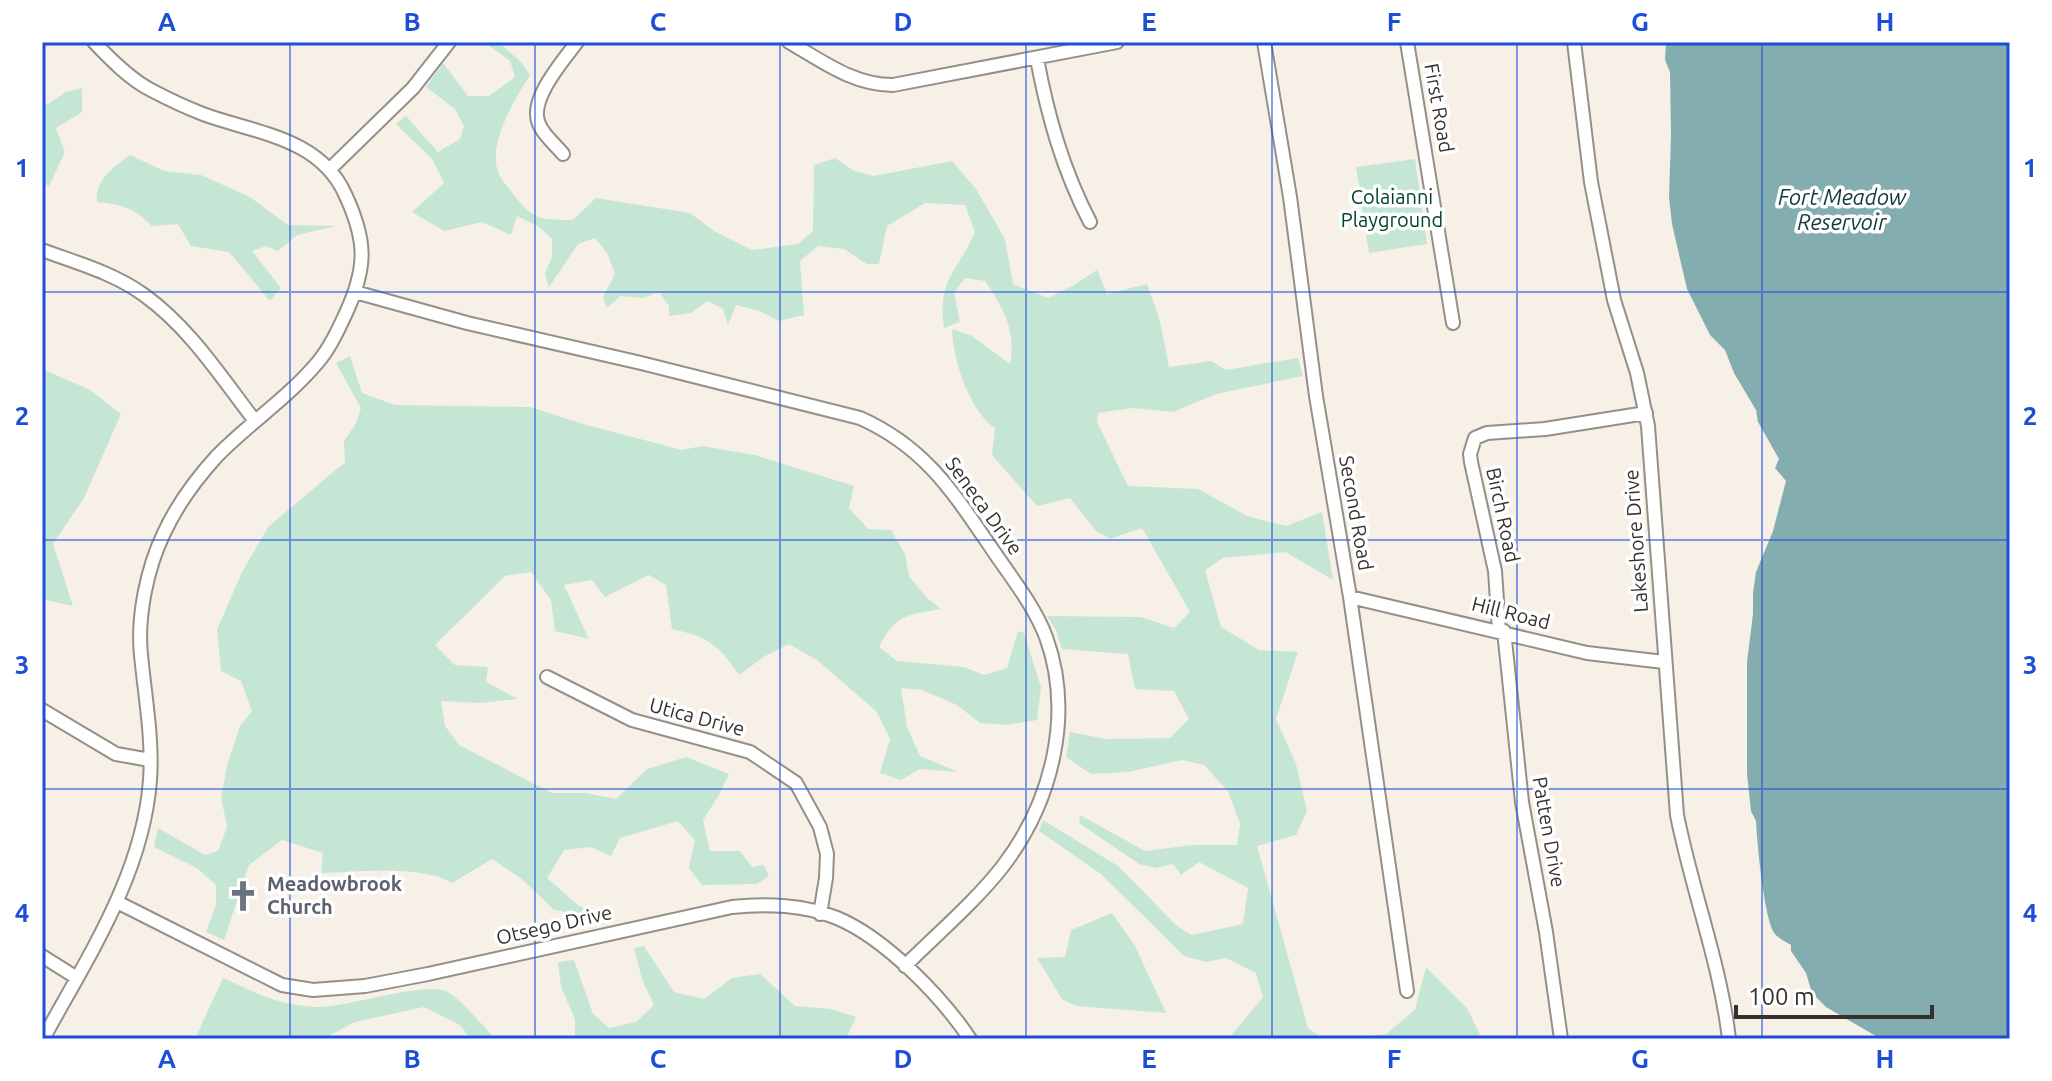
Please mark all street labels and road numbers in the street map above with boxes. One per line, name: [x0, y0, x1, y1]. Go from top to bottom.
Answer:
street label: First Road: [1420, 62, 1459, 154]
street label: Seneca Drive: [941, 452, 1028, 559]
street label: Second Road: [1335, 454, 1378, 572]
street label: Birch Road: [1482, 465, 1525, 564]
street label: Lakeshore Drive: [1619, 469, 1652, 613]
street label: Hill Road: [1470, 592, 1553, 633]
street label: Utica Drive: [647, 693, 747, 740]
street label: Patten Drive: [1528, 775, 1571, 889]
street label: Otsego Drive: [494, 900, 614, 949]

